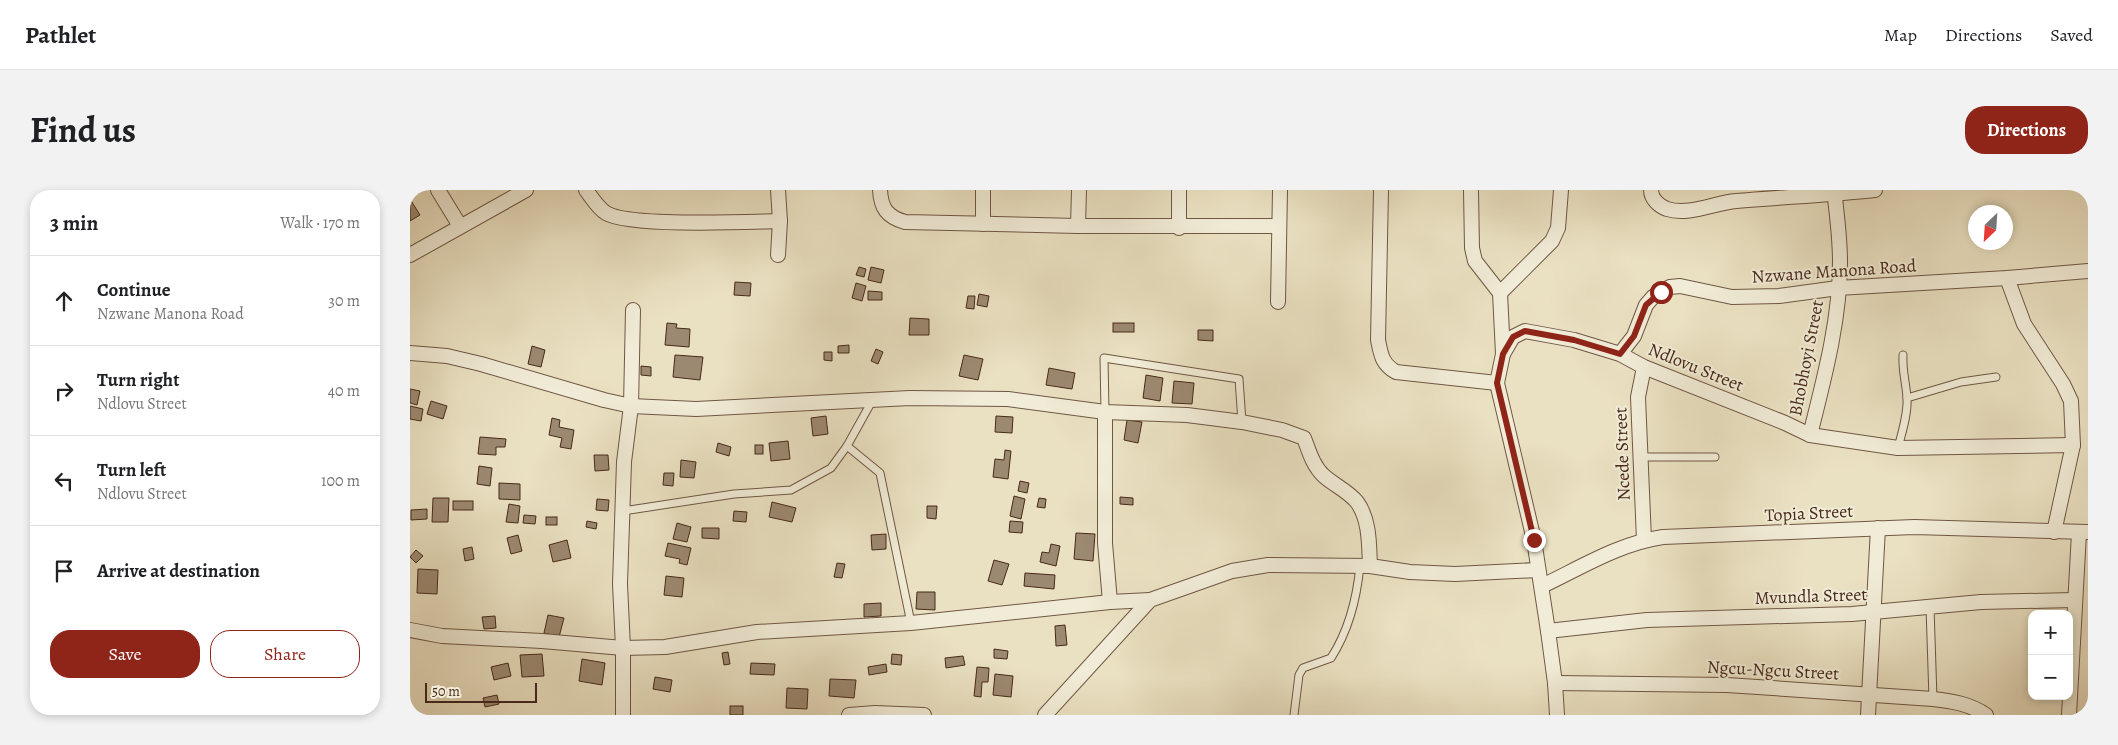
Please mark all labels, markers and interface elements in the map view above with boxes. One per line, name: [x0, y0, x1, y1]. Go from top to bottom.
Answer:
text: Pathlet: [25, 19, 96, 51]
text: Map: [1884, 23, 1917, 47]
text: Directions: [1945, 23, 2022, 47]
text: Saved: [2050, 23, 2093, 47]
text: Find us: [30, 106, 136, 154]
button: Directions: [1965, 106, 2088, 154]
north arrow: [1968, 205, 2013, 250]
text: 3 min: [50, 209, 98, 237]
text: Walk · 170 m: [280, 212, 360, 234]
street label: Nzwane Manona Road: [1751, 253, 1918, 289]
text: Continue: [97, 277, 171, 303]
route start: [1650, 281, 1673, 304]
icon: ahead: [50, 287, 78, 315]
text: 30 m: [328, 290, 360, 312]
street label: Bhobhoyi Street: [1783, 298, 1829, 418]
text: Nzwane Manona Road: [97, 303, 244, 325]
street label: Ndlovu Street: [1645, 337, 1747, 397]
text: Turn right: [97, 367, 179, 393]
icon: right: [50, 377, 78, 405]
text: 40 m: [328, 380, 360, 402]
text: Ndlovu Street: [97, 393, 187, 415]
street label: Ncede Street: [1608, 407, 1636, 501]
text: Turn left: [97, 457, 166, 483]
icon: left: [50, 467, 78, 495]
text: 100 m: [321, 470, 360, 492]
text: Ndlovu Street: [97, 483, 187, 505]
street label: Topia Street: [1764, 499, 1854, 527]
route end: [1523, 529, 1546, 552]
icon: arrive: [50, 557, 78, 585]
text: Arrive at destination: [97, 558, 260, 584]
street label: Mvundla Street: [1754, 582, 1868, 610]
map controls: [2028, 610, 2073, 700]
button: +: [2028, 610, 2073, 655]
button: Save: [50, 630, 200, 678]
button: Share: [210, 630, 360, 678]
street label: Ngcu-Ngcu Street: [1706, 655, 1840, 685]
button: −: [2028, 655, 2073, 700]
scale bar: [425, 680, 538, 703]
text: 50 m: [432, 682, 460, 701]

